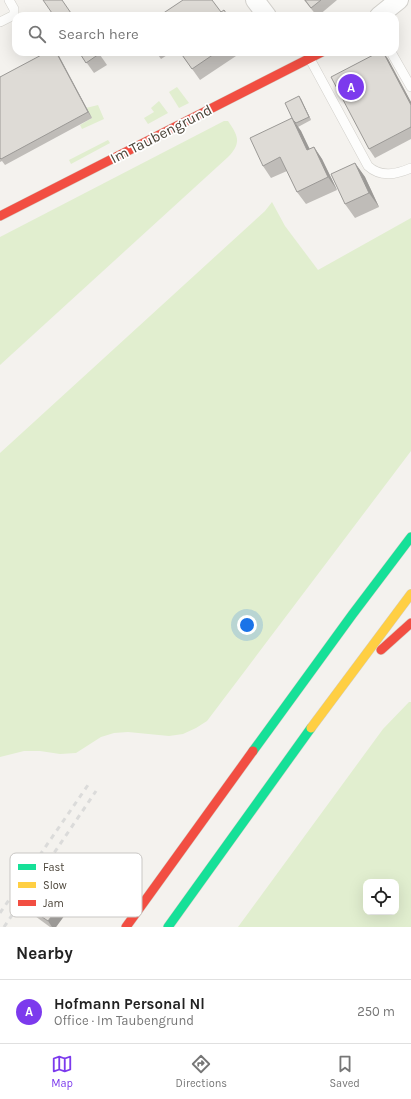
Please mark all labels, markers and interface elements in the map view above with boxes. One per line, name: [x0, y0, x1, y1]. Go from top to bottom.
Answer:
search box: [12, 12, 399, 56]
icon: search: [26, 23, 48, 45]
text: Search here: [58, 25, 139, 43]
pin: A: [338, 72, 364, 102]
street label: Im Taubengrund: [107, 101, 215, 167]
your location: [237, 615, 257, 635]
legend: [10, 853, 142, 917]
text: Fast: [43, 861, 64, 874]
text: Slow: [43, 879, 67, 892]
map controls: [363, 879, 399, 915]
button: locate: [363, 879, 399, 915]
text: Jam: [43, 897, 64, 910]
text: Nearby: [16, 943, 73, 963]
text: Hofmann Personal Nl: [54, 995, 205, 1013]
text: A: [25, 1004, 33, 1019]
text: 250 m: [357, 1004, 395, 1019]
text: Office · Im Taubengrund: [54, 1013, 194, 1028]
tab: Map: [51, 1053, 73, 1090]
tab: Directions: [175, 1053, 227, 1090]
tab: Saved: [329, 1053, 360, 1090]

